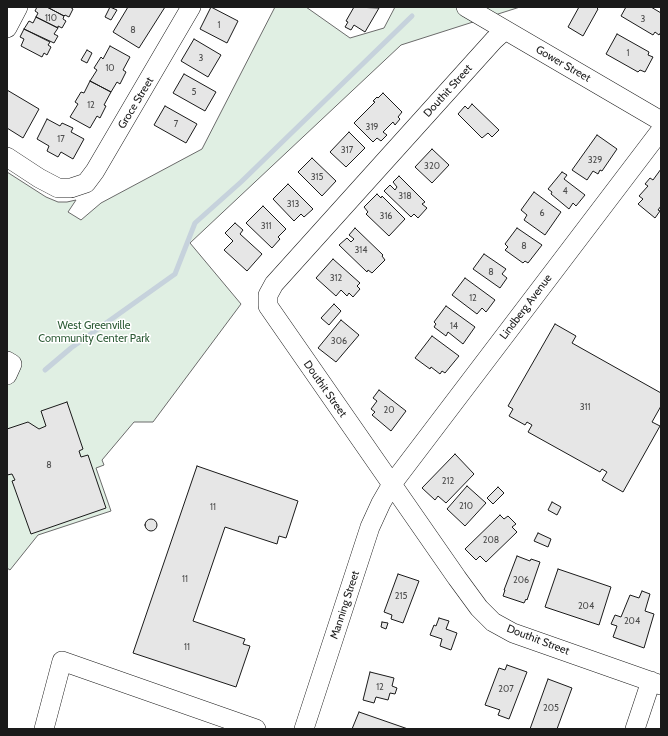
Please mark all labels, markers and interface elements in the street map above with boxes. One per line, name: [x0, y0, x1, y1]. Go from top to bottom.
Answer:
house number: 110: [45, 13, 57, 23]
house number: 3: [641, 14, 645, 24]
house number: 1: [218, 20, 220, 30]
house number: 8: [130, 25, 136, 35]
street label: Gower Street: [533, 43, 593, 85]
house number: 1: [627, 48, 629, 58]
house number: 3: [199, 53, 203, 63]
street label: Douthit Street: [421, 62, 475, 120]
house number: 10: [105, 63, 115, 73]
street label: Groce Street: [115, 75, 157, 131]
house number: 5: [192, 87, 196, 97]
house number: 12: [87, 100, 95, 110]
house number: 7: [174, 119, 178, 129]
house number: 319: [366, 122, 378, 132]
house number: 17: [57, 134, 65, 144]
house number: 317: [341, 145, 353, 155]
house number: 329: [588, 155, 602, 165]
house number: 320: [424, 161, 440, 171]
house number: 315: [311, 172, 323, 182]
house number: 4: [562, 186, 568, 196]
house number: 318: [398, 191, 412, 201]
house number: 313: [287, 199, 299, 209]
house number: 6: [539, 208, 545, 218]
house number: 316: [380, 211, 392, 221]
house number: 311: [261, 221, 271, 231]
house number: 8: [521, 241, 527, 251]
house number: 314: [354, 245, 368, 255]
house number: 8: [488, 267, 494, 277]
street label: Lindberg Avenue: [497, 272, 555, 342]
house number: 312: [330, 273, 342, 283]
house number: 12: [469, 293, 477, 303]
park label: West Greenville Community Center Park: [38, 319, 150, 345]
house number: 14: [450, 321, 458, 331]
house number: 306: [331, 336, 347, 346]
street label: Douthit Street: [301, 358, 349, 420]
house number: 311: [580, 402, 590, 412]
house number: 20: [384, 405, 394, 415]
house number: 8: [46, 460, 52, 470]
house number: 212: [442, 476, 454, 486]
house number: 210: [459, 501, 473, 511]
house number: 11: [210, 502, 216, 512]
house number: 208: [483, 535, 499, 545]
street label: Manning Street: [328, 569, 362, 641]
house number: 11: [182, 574, 188, 584]
house number: 206: [513, 575, 529, 585]
house number: 215: [395, 591, 407, 601]
house number: 204: [578, 601, 594, 611]
house number: 204: [624, 616, 640, 626]
street label: Douthit Street: [505, 622, 571, 658]
house number: 11: [184, 642, 190, 652]
house number: 12: [376, 682, 384, 692]
house number: 207: [498, 684, 514, 694]
house number: 205: [543, 703, 559, 713]

